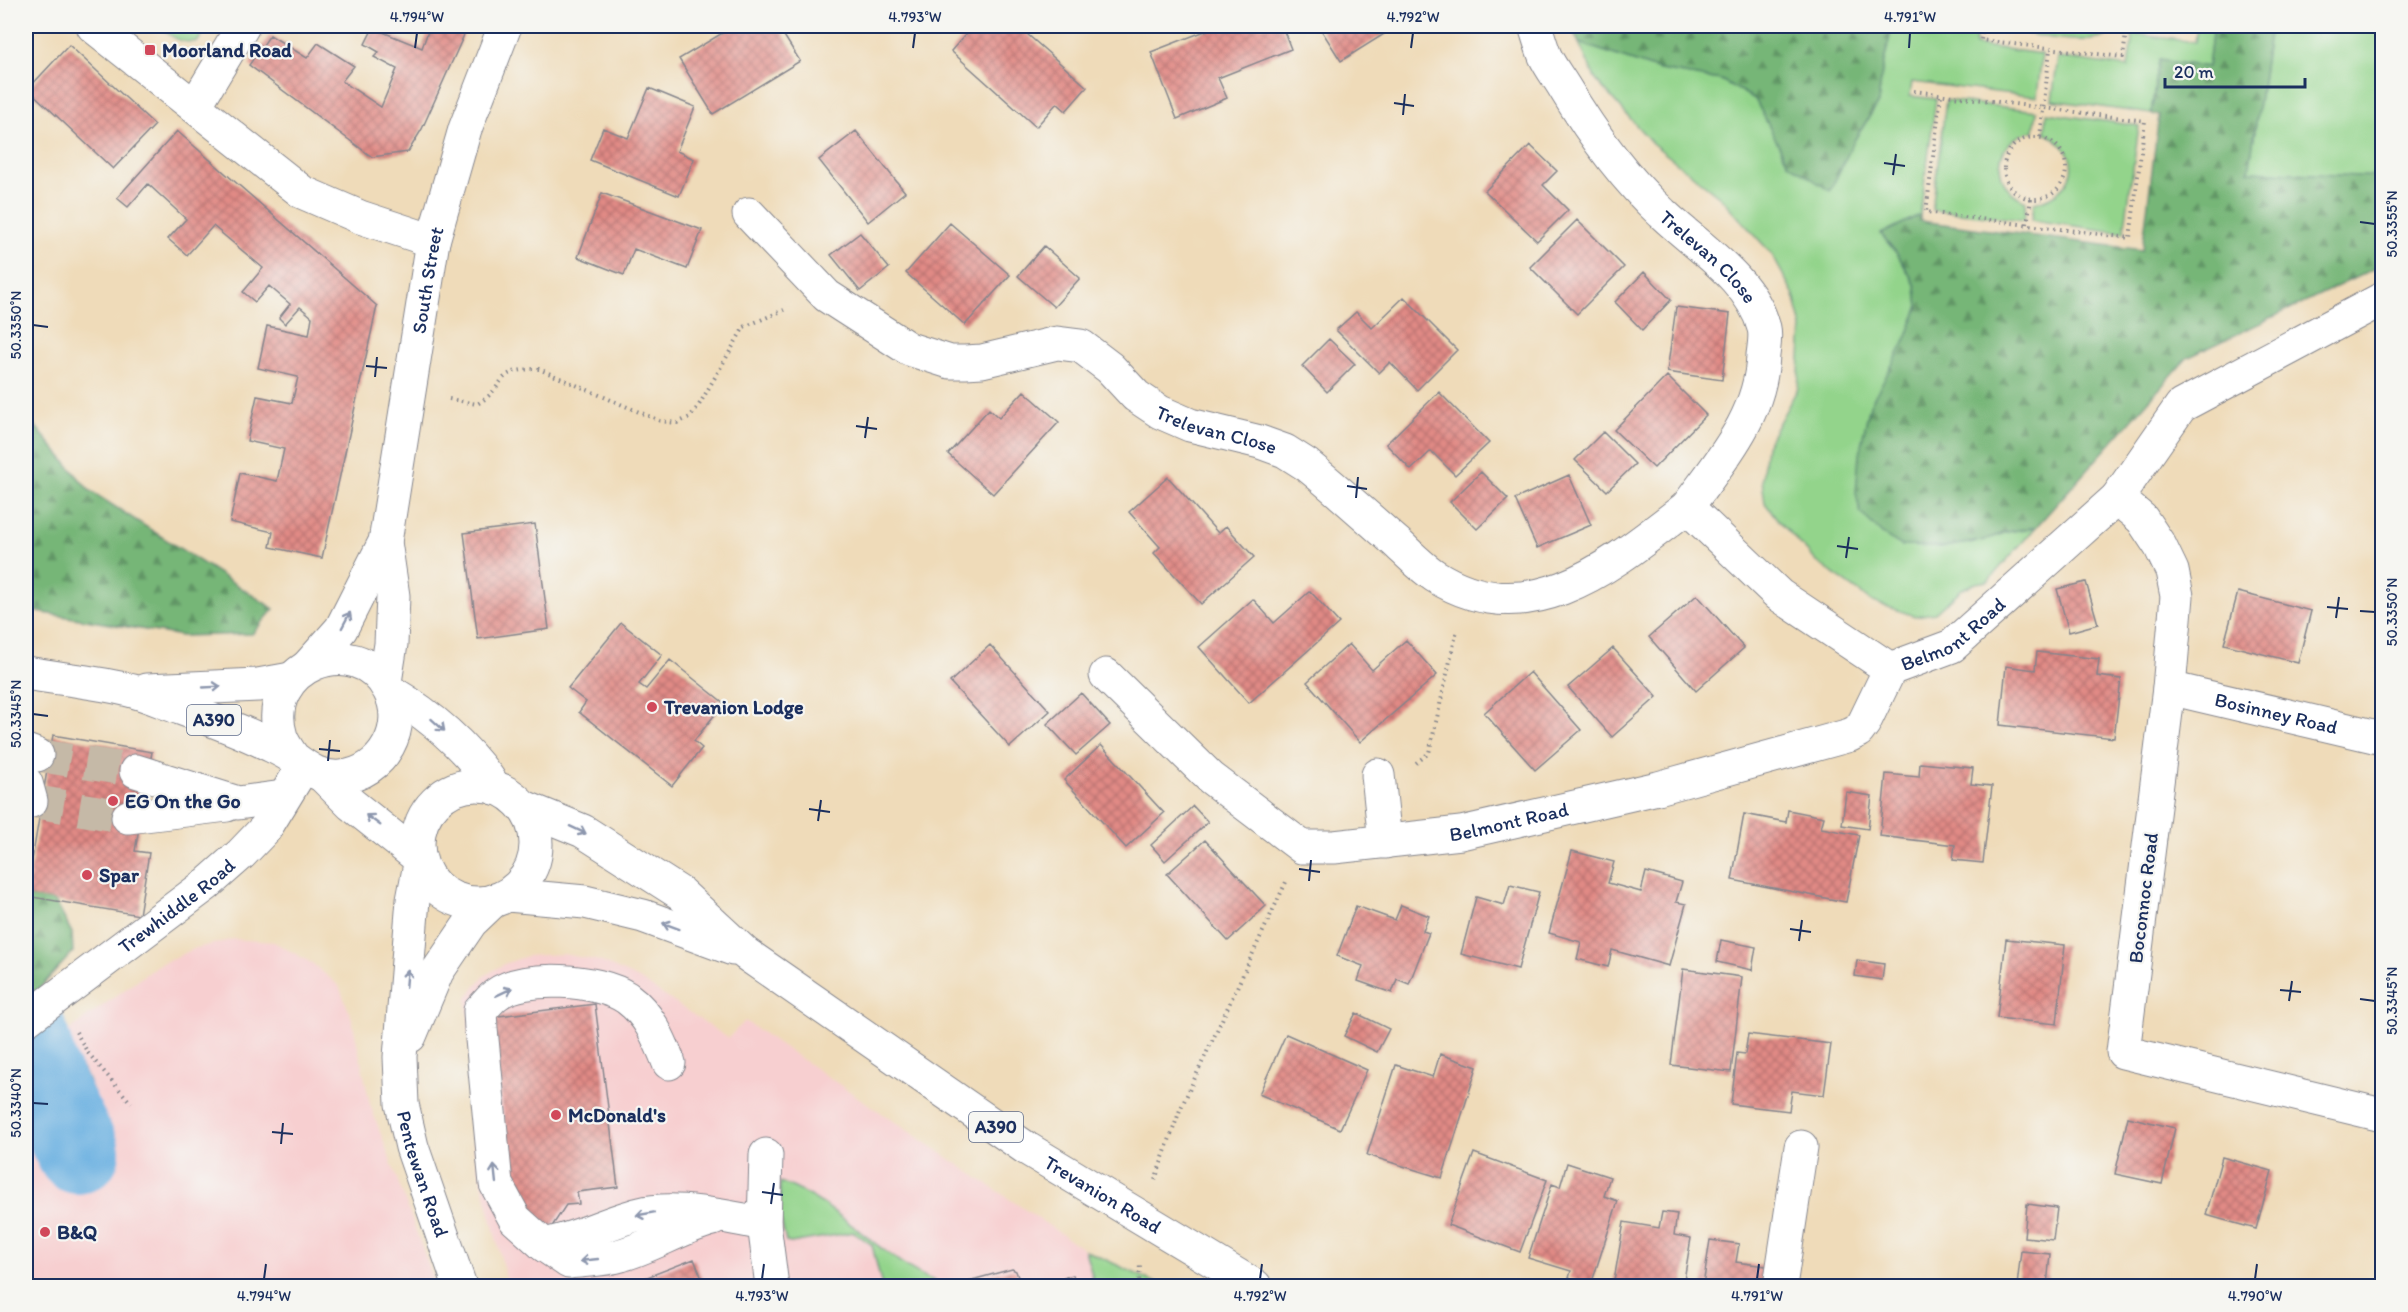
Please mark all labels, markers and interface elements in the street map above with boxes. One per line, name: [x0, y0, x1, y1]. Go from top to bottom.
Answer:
text: 4.794°W: [390, 8, 444, 26]
text: 4.793°W: [888, 8, 942, 26]
text: 4.792°W: [1386, 8, 1440, 26]
text: 4.791°W: [1884, 8, 1936, 26]
place label: Moorland Road: [162, 38, 292, 62]
marker: Moorland Road: [143, 43, 157, 57]
scale bar: [2165, 51, 2304, 89]
text: 20 m: [2174, 61, 2214, 83]
text: 50.3355°N: [2383, 190, 2401, 258]
street label: Trelevan Close: [1655, 205, 1762, 308]
street label: South Street: [406, 223, 449, 335]
text: 50.3350°N: [7, 291, 25, 359]
street label: Trelevan Close: [1152, 400, 1280, 459]
text: 50.3350°N: [2383, 578, 2401, 646]
street label: Belmont Road: [1897, 592, 2010, 676]
one-way arrow: [341, 612, 352, 630]
text: 50.3345°N: [7, 680, 25, 748]
one-way arrow: [202, 681, 222, 692]
street label: Bosinney Road: [2212, 687, 2340, 739]
place label: Trevanion Lodge: [663, 695, 804, 720]
marker: Trevanion Lodge: [645, 700, 659, 714]
road number: A390: [187, 705, 241, 735]
one-way arrow: [430, 718, 445, 732]
place label: EG On the Go: [125, 789, 241, 813]
marker: EG On the Go: [106, 794, 120, 808]
street label: Belmont Road: [1448, 797, 1571, 846]
one-way arrow: [366, 814, 382, 827]
one-way arrow: [569, 824, 587, 836]
street label: Boconnoc Road: [2123, 831, 2163, 965]
street label: Trewhiddle Road: [113, 853, 240, 959]
place label: Spar: [99, 863, 139, 888]
marker: Spar: [80, 868, 94, 882]
one-way arrow: [662, 920, 681, 931]
text: 50.3345°N: [2383, 967, 2401, 1035]
one-way arrow: [402, 969, 413, 989]
one-way arrow: [494, 986, 512, 997]
text: 50.3340°N: [7, 1068, 25, 1138]
place label: McDonald's: [568, 1103, 666, 1127]
street label: Pentewan Road: [392, 1108, 454, 1240]
marker: McDonald's: [549, 1108, 563, 1122]
road number: A390: [969, 1112, 1023, 1142]
street label: Trevanion Road: [1040, 1150, 1166, 1239]
one-way arrow: [489, 1165, 500, 1185]
one-way arrow: [636, 1209, 655, 1220]
place label: B&Q: [57, 1220, 97, 1244]
marker: B&Q: [38, 1225, 52, 1239]
one-way arrow: [580, 1254, 600, 1265]
text: 4.794°W: [237, 1287, 291, 1305]
text: 4.793°W: [735, 1287, 789, 1305]
text: 4.792°W: [1233, 1287, 1287, 1305]
text: 4.791°W: [1731, 1287, 1783, 1305]
text: 4.790°W: [2228, 1287, 2282, 1305]

